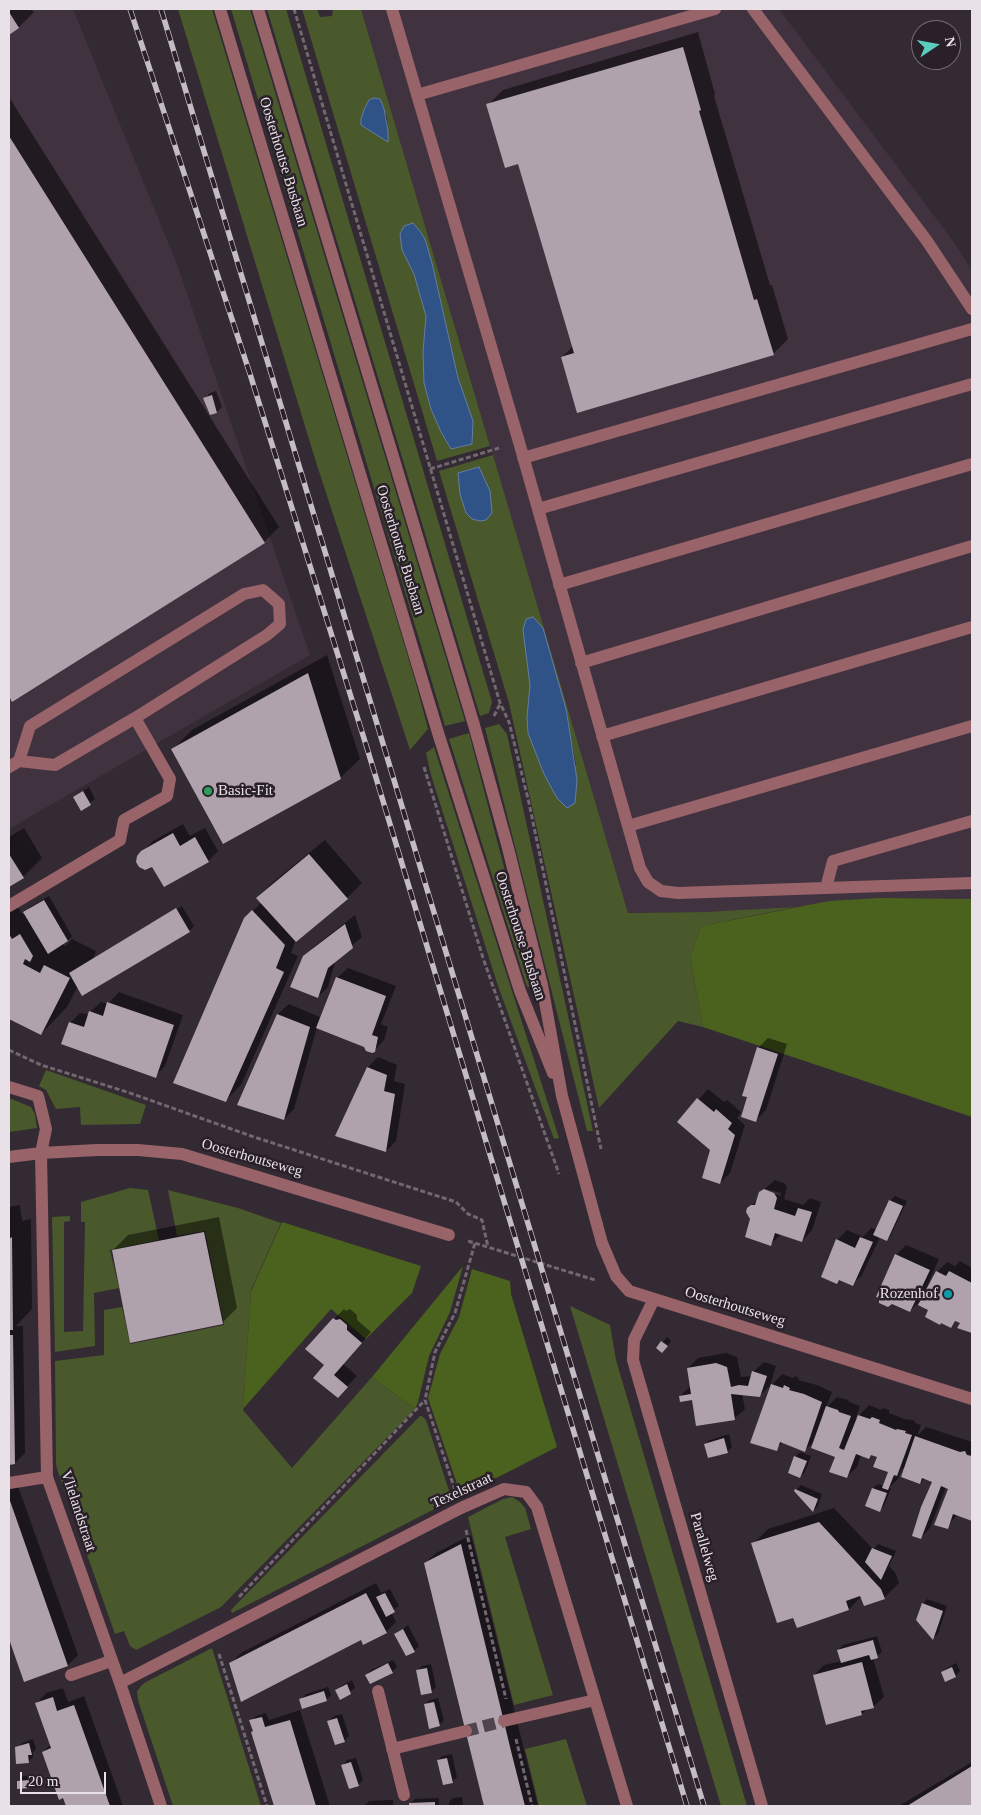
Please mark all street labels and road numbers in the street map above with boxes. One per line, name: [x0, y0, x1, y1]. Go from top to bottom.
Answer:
street label: Oosterhoutse Busbaan: [255, 95, 311, 229]
street label: Oosterhoutse Busbaan: [372, 483, 428, 617]
street label: Oosterhoutse Busbaan: [491, 869, 549, 1003]
street label: Oosterhoutseweg: [199, 1135, 305, 1181]
street label: Oosterhoutseweg: [683, 1283, 787, 1331]
street label: Vlielandstraat: [56, 1468, 100, 1554]
street label: Texelstraat: [428, 1469, 496, 1513]
street label: Parallelweg: [686, 1510, 722, 1584]

